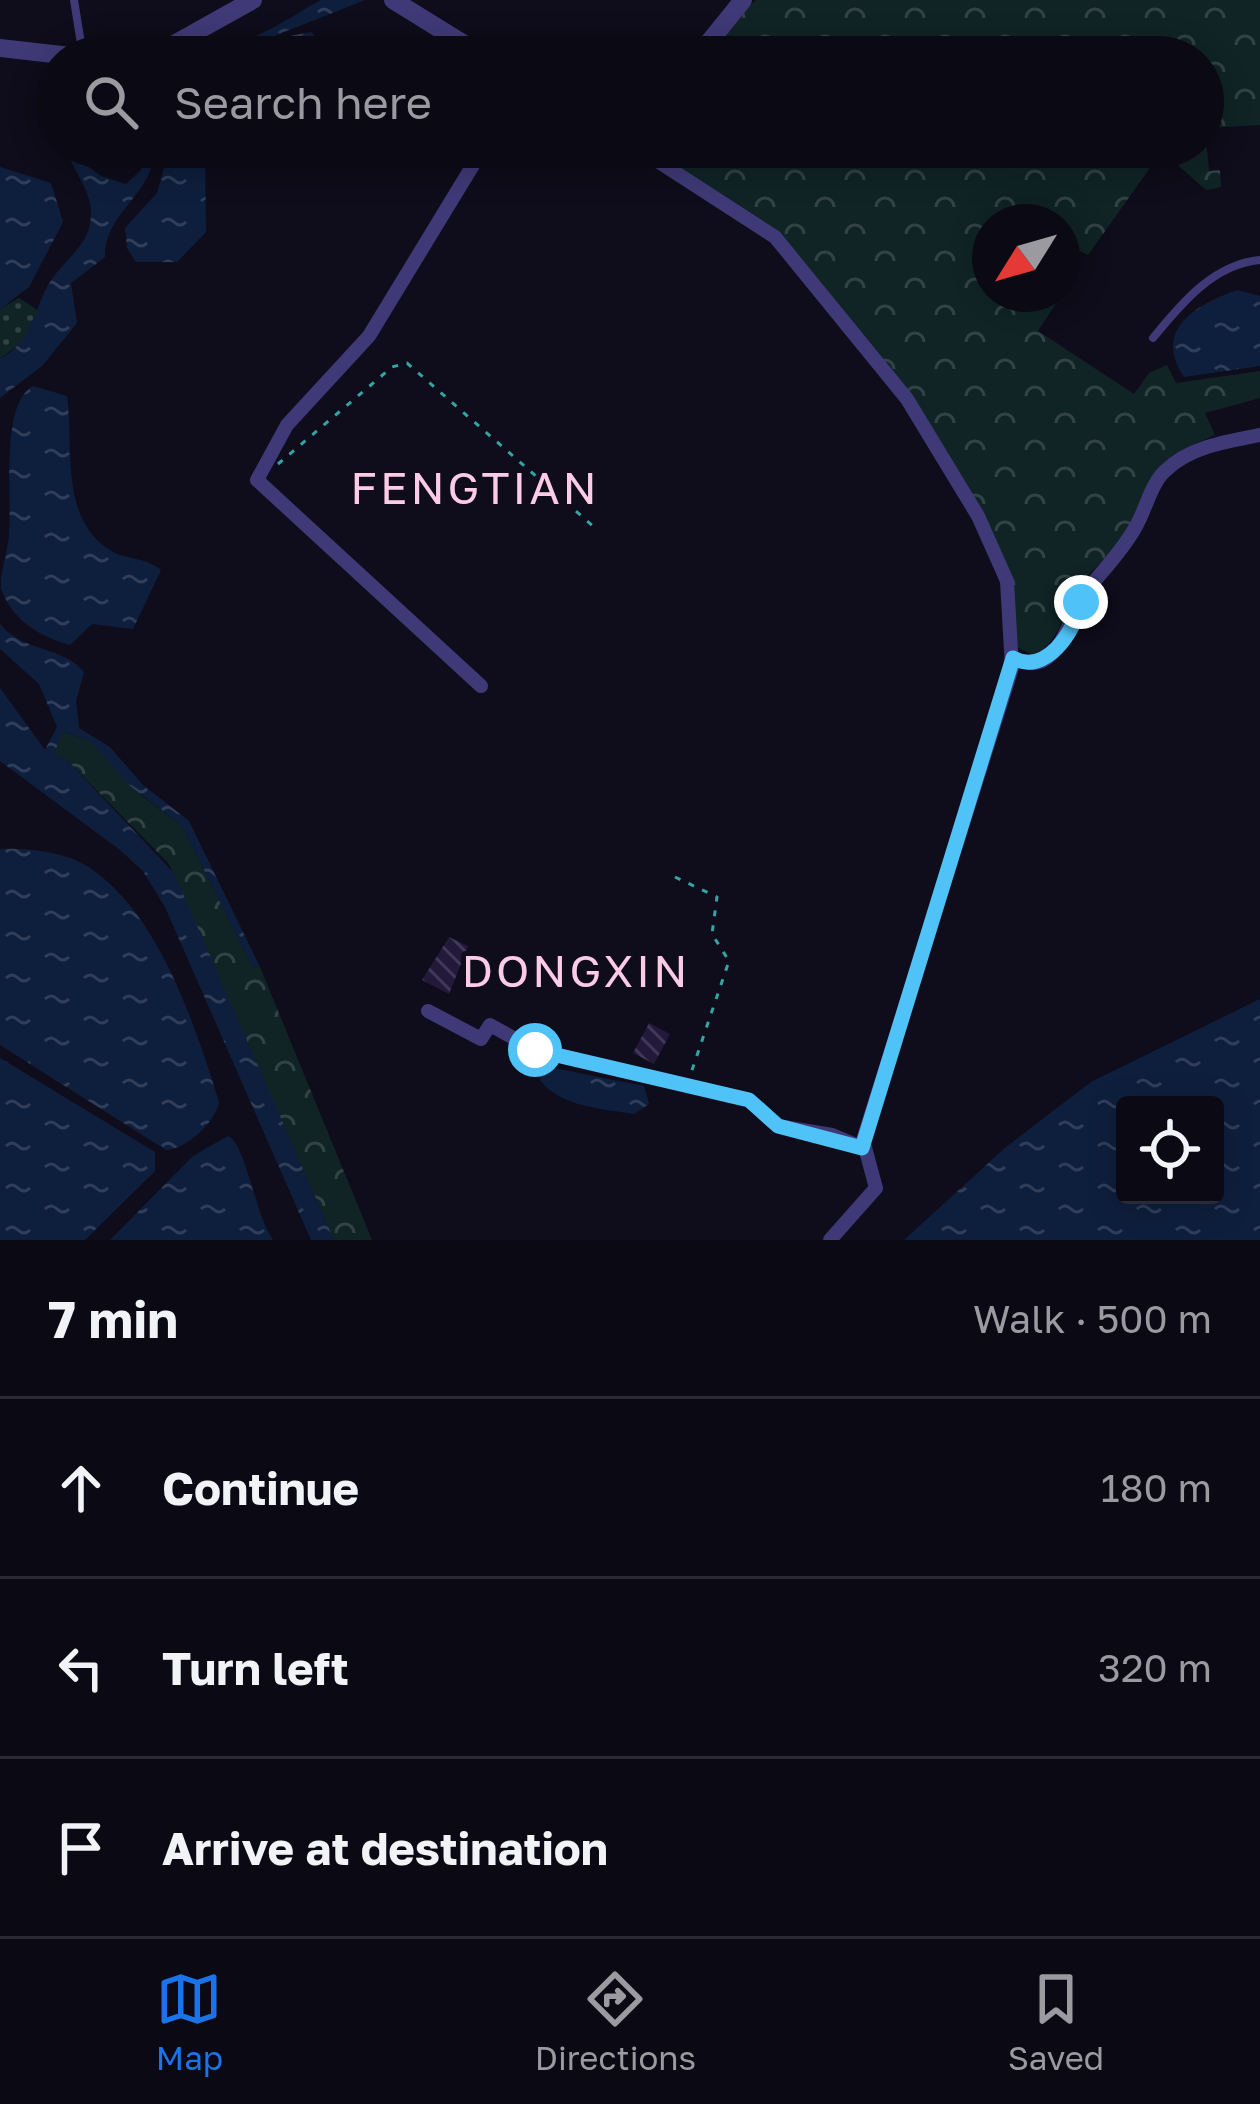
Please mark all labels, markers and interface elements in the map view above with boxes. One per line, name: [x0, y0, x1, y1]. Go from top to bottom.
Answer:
search box: [36, 36, 1224, 168]
icon: search: [78, 69, 144, 135]
text: Search here: [174, 75, 432, 129]
north arrow: [972, 204, 1080, 312]
district label: FENGTIAN: [350, 460, 600, 514]
route end: [1054, 575, 1108, 629]
district label: DONGXIN: [462, 943, 690, 997]
route start: [508, 1023, 562, 1077]
map controls: [1116, 1096, 1224, 1204]
button: locate: [1116, 1096, 1224, 1204]
text: 7 min: [48, 1288, 178, 1349]
text: Walk · 500 m: [973, 1295, 1212, 1342]
icon: ahead: [48, 1455, 114, 1521]
text: Continue: [162, 1461, 359, 1515]
text: 180 m: [1101, 1464, 1212, 1511]
icon: left: [48, 1635, 114, 1701]
text: Turn left: [162, 1641, 349, 1695]
text: 320 m: [1098, 1644, 1212, 1691]
icon: arrive: [48, 1815, 114, 1881]
text: Arrive at destination: [162, 1821, 608, 1875]
tab: Map: [156, 1966, 223, 2077]
tab: Directions: [535, 1966, 696, 2077]
tab: Saved: [1008, 1966, 1104, 2077]

